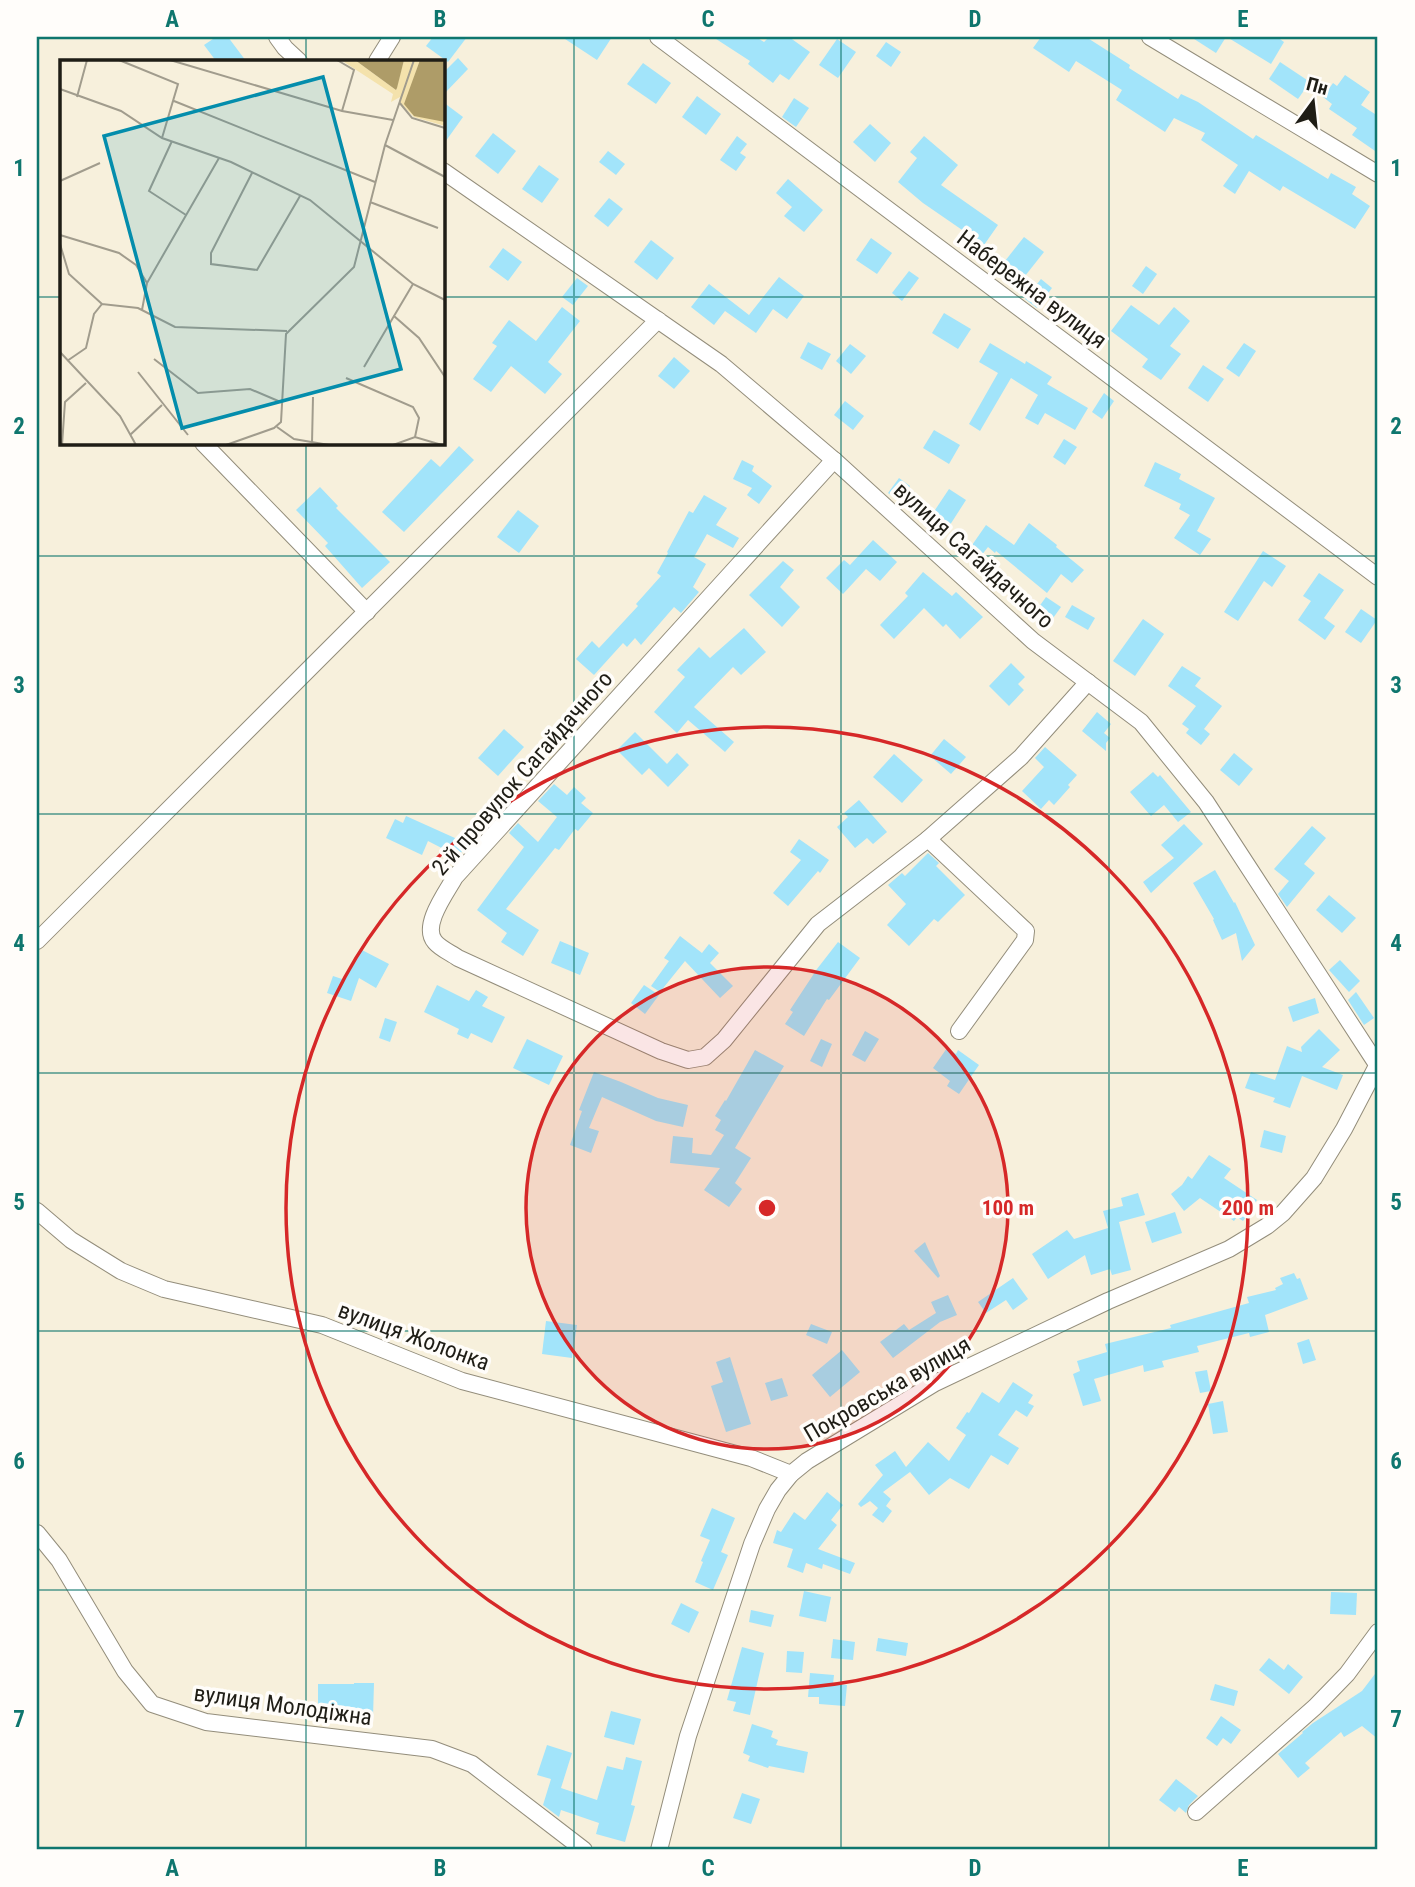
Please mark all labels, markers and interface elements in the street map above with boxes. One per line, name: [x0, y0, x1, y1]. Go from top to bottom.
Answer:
text: A: [165, 6, 179, 33]
text: B: [434, 6, 446, 33]
text: C: [701, 6, 715, 33]
text: D: [969, 6, 982, 33]
text: E: [1237, 6, 1249, 33]
inset map: [60, 60, 444, 444]
north arrow: [1278, 66, 1348, 136]
text: Пн: [1304, 72, 1330, 100]
text: 1: [13, 155, 25, 182]
text: 1: [1390, 155, 1402, 182]
street label: Набережна вулиця: [952, 224, 1112, 354]
text: 2: [13, 413, 25, 440]
text: 2: [1390, 413, 1402, 440]
street label: вулиця Сагайдачного: [888, 477, 1059, 634]
street label: 2-й провулок Сагайдачного: [426, 666, 618, 881]
text: 3: [13, 672, 25, 699]
text: 3: [1390, 672, 1402, 699]
text: 4: [13, 930, 25, 957]
text: 4: [1390, 930, 1402, 957]
text: 5: [13, 1189, 25, 1216]
text: 5: [1390, 1189, 1402, 1216]
centre of rings: [755, 1196, 779, 1220]
text: 100 m: [982, 1196, 1034, 1220]
text: 200 m: [1222, 1196, 1274, 1220]
street label: вулиця Жолонка: [335, 1297, 493, 1376]
street label: Покровська вулиця: [799, 1331, 975, 1448]
text: 6: [13, 1448, 25, 1475]
text: 6: [1390, 1448, 1402, 1475]
street label: вулиця Молодіжна: [192, 1680, 374, 1731]
text: 7: [13, 1706, 25, 1733]
text: 7: [1390, 1706, 1402, 1733]
text: A: [165, 1855, 179, 1882]
text: B: [434, 1855, 446, 1882]
text: C: [701, 1855, 715, 1882]
text: D: [969, 1855, 982, 1882]
text: E: [1237, 1855, 1249, 1882]

